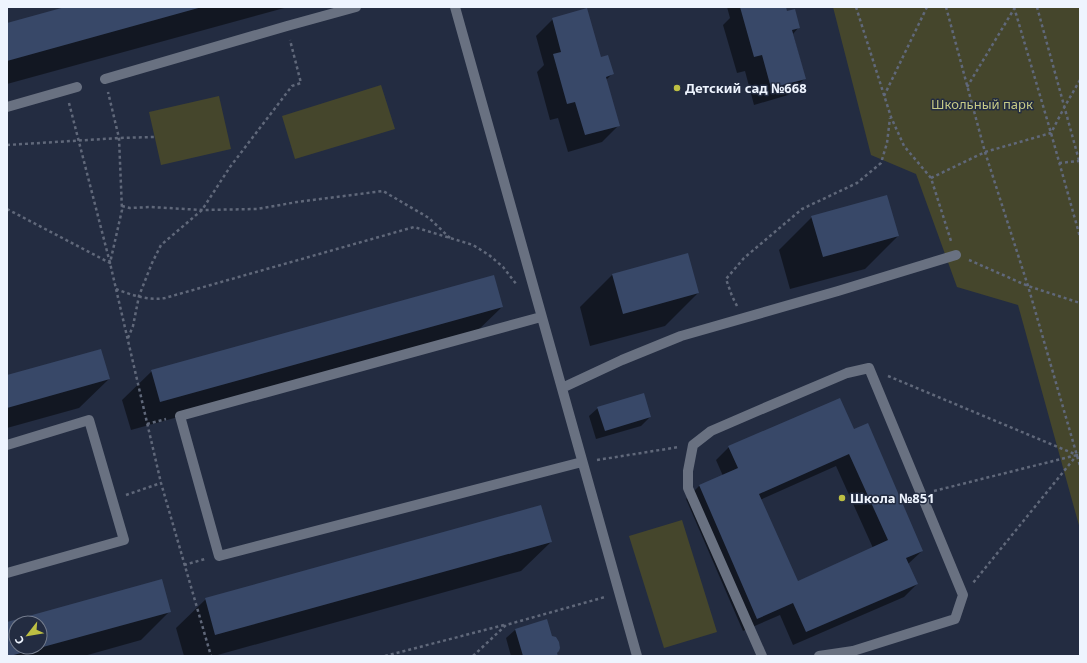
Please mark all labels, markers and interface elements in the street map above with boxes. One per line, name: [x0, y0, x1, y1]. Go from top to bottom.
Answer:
place label: Детский сад №668: [685, 79, 807, 97]
marker: Детский сад №668: [672, 83, 682, 93]
park label: Школьный парк: [931, 95, 1033, 113]
place label: Школа №851: [850, 489, 935, 507]
marker: Школа №851: [837, 493, 847, 503]
north arrow: [8, 615, 48, 655]
text: С: [11, 633, 27, 647]

